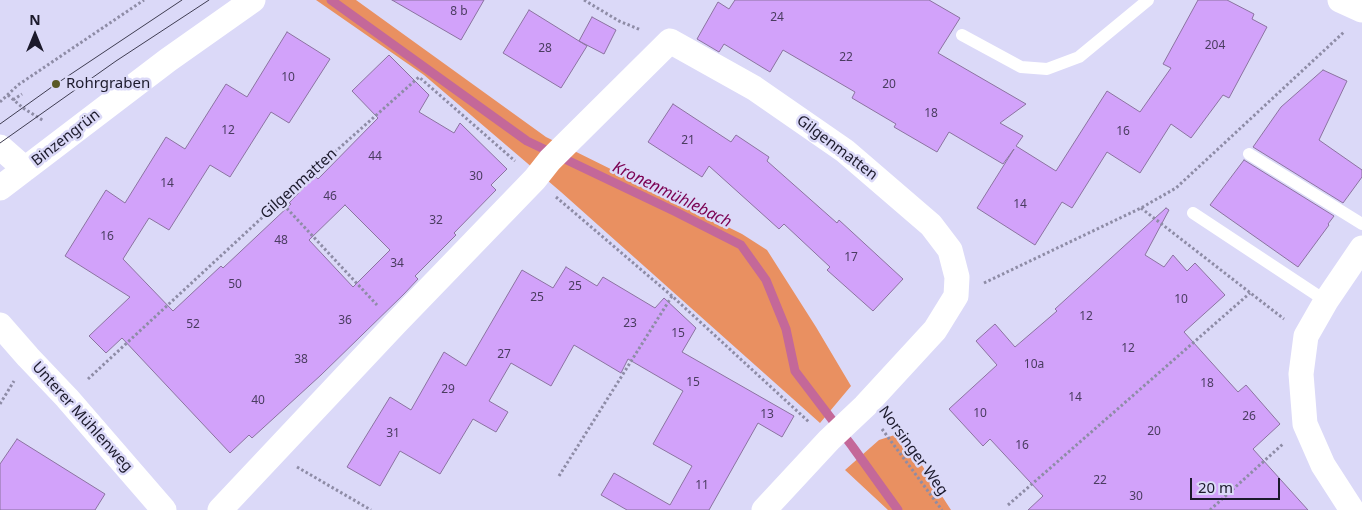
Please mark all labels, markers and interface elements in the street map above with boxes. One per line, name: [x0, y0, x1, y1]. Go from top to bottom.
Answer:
house number: 8 b: [450, 5, 468, 19]
north arrow: [10, 10, 60, 60]
text: N: [29, 10, 41, 29]
house number: 24: [770, 11, 784, 25]
house number: 204: [1205, 39, 1225, 53]
house number: 28: [538, 42, 552, 56]
house number: 22: [839, 51, 853, 65]
house number: 10: [281, 71, 295, 85]
place label: Rohrgraben: [66, 75, 150, 93]
marker: Rohrgraben: [50, 78, 62, 90]
house number: 20: [882, 78, 896, 92]
street label: Binzengrün: [28, 106, 104, 170]
house number: 18: [924, 107, 938, 121]
street label: Gilgenmatten: [793, 112, 881, 184]
house number: 12: [221, 124, 235, 138]
house number: 16: [1116, 125, 1130, 139]
house number: 21: [681, 134, 695, 148]
street label: Gilgenmatten: [257, 145, 341, 223]
house number: 44: [368, 150, 382, 164]
water label: Kronenmühlebach: [609, 158, 735, 232]
house number: 30: [469, 170, 483, 184]
house number: 14: [160, 177, 174, 191]
house number: 46: [323, 190, 337, 204]
house number: 14: [1013, 198, 1027, 212]
house number: 32: [429, 214, 443, 228]
house number: 16: [100, 230, 114, 244]
house number: 48: [274, 234, 288, 248]
house number: 17: [844, 251, 858, 265]
house number: 34: [390, 257, 404, 271]
house number: 50: [228, 278, 242, 292]
house number: 25: [568, 280, 582, 294]
house number: 25: [530, 291, 544, 305]
house number: 10: [1174, 293, 1188, 307]
house number: 12: [1079, 310, 1093, 324]
house number: 36: [338, 314, 352, 328]
house number: 23: [623, 317, 637, 331]
house number: 52: [186, 318, 200, 332]
house number: 15: [671, 327, 685, 341]
house number: 12: [1121, 342, 1135, 356]
house number: 27: [497, 348, 511, 362]
house number: 38: [294, 353, 308, 367]
street label: Unterer Mühlenweg: [28, 358, 136, 476]
house number: 10a: [1024, 358, 1044, 372]
house number: 15: [686, 376, 700, 390]
house number: 18: [1200, 377, 1214, 391]
house number: 29: [441, 383, 455, 397]
house number: 14: [1068, 391, 1082, 405]
house number: 40: [251, 394, 265, 408]
street label: Norsinger Weg: [875, 403, 951, 499]
house number: 10: [973, 407, 987, 421]
house number: 13: [760, 408, 774, 422]
house number: 26: [1242, 410, 1256, 424]
house number: 20: [1147, 425, 1161, 439]
house number: 31: [386, 427, 400, 441]
house number: 16: [1015, 439, 1029, 453]
scale bar: [1192, 468, 1282, 500]
house number: 22: [1093, 474, 1107, 488]
text: 20 m: [1198, 477, 1233, 497]
house number: 11: [695, 479, 709, 493]
house number: 30: [1129, 490, 1143, 504]

